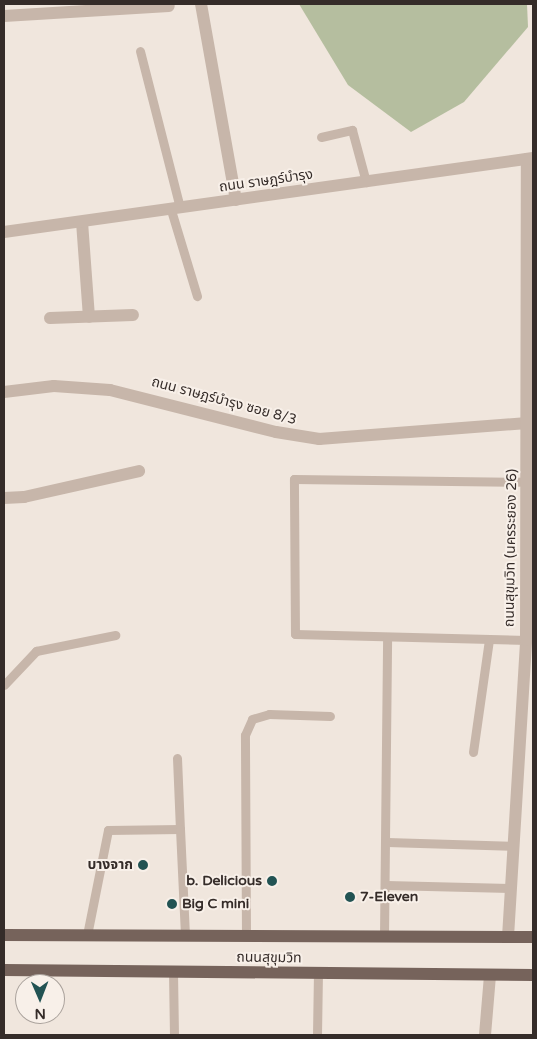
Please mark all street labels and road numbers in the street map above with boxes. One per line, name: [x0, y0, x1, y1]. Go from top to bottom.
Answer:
street label: ถนน ราษฎร์บำรุง: [218, 166, 314, 196]
street label: ถนน ราษฎร์บำรุง ซอย 8/3: [150, 374, 298, 428]
street label: ถนนสุขุมวิท (นครระยอง 26): [501, 469, 521, 627]
street label: ถนนสุขุมวิท: [236, 949, 302, 967]

